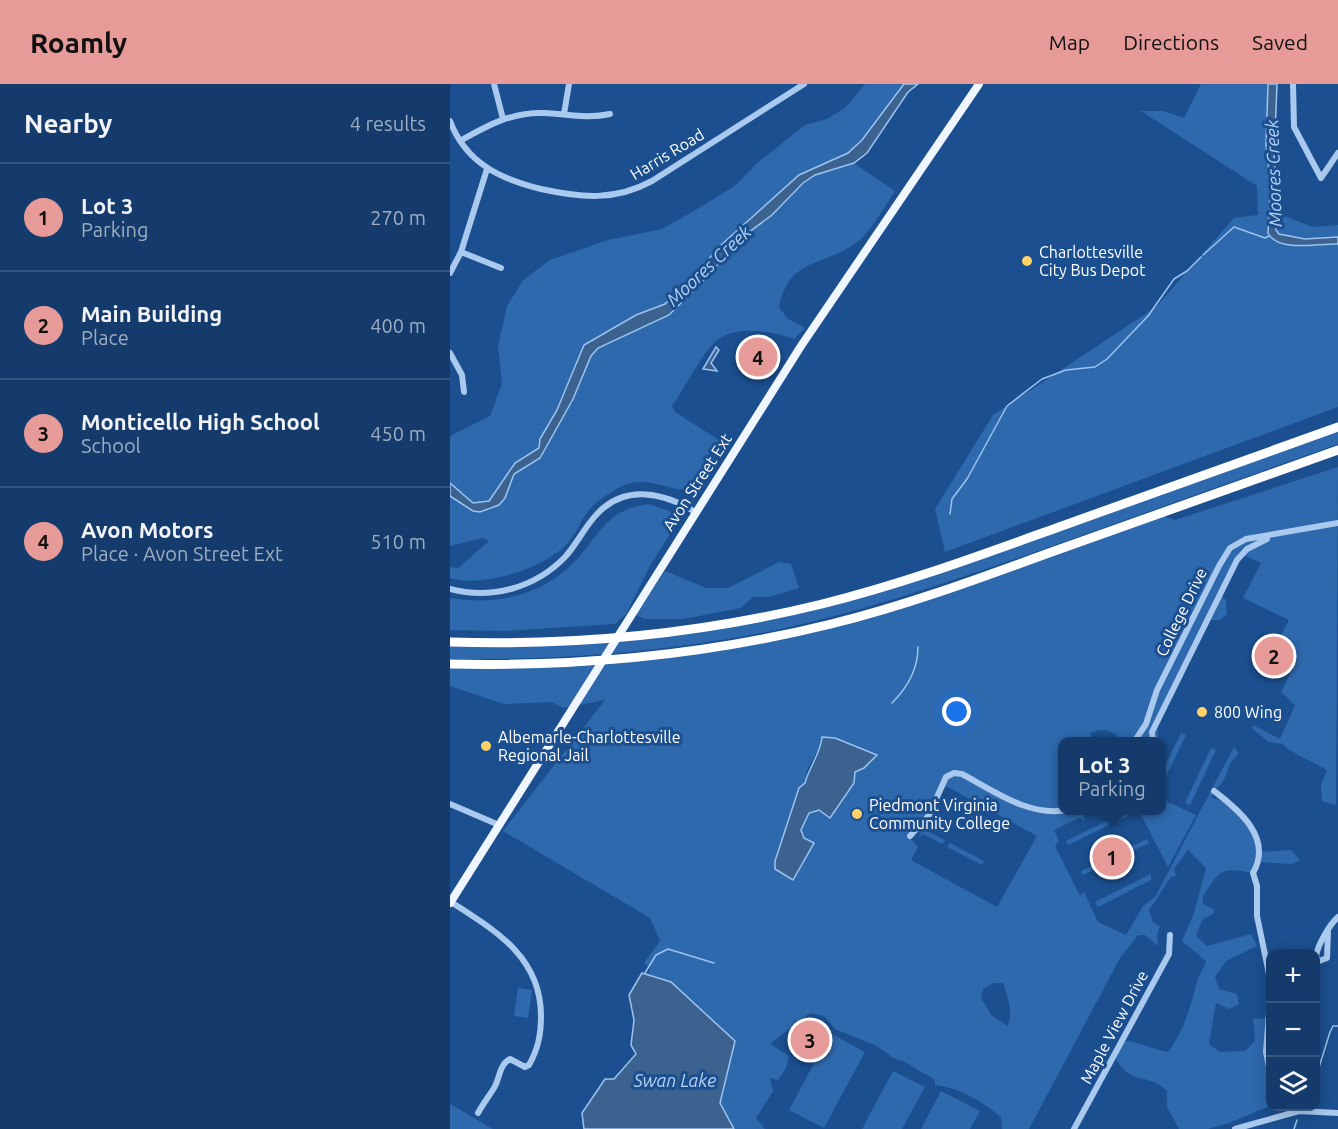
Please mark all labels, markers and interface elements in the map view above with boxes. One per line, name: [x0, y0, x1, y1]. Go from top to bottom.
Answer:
text: Roamly: [30, 27, 127, 58]
text: Map: [1049, 30, 1090, 54]
text: Directions: [1123, 30, 1219, 54]
text: Saved: [1252, 30, 1308, 54]
text: Nearby: [24, 109, 112, 138]
text: 4 results: [350, 112, 426, 135]
water label: Moores Creek: [1261, 118, 1285, 227]
street label: Harris Road: [627, 125, 707, 183]
text: Lot 3: [81, 193, 133, 218]
text: 1: [38, 206, 49, 229]
text: 270 m: [370, 206, 426, 229]
text: Parking: [81, 218, 149, 241]
water label: Moores Creek: [662, 221, 755, 309]
place label: Charlottesville City Bus Depot: [1039, 243, 1146, 279]
marker: Charlottesville City Bus Depot: [1020, 254, 1034, 268]
text: Main Building: [81, 301, 222, 326]
text: 2: [38, 314, 49, 337]
text: 400 m: [370, 314, 426, 337]
text: Place: [81, 326, 129, 349]
pin: 4: [738, 334, 778, 380]
text: Monticello High School: [81, 409, 320, 434]
text: 3: [38, 422, 49, 445]
text: 450 m: [370, 422, 426, 445]
street label: Avon Street Ext: [659, 430, 735, 534]
text: School: [81, 434, 141, 457]
text: Avon Motors: [81, 517, 213, 542]
text: 4: [38, 530, 49, 553]
text: 510 m: [370, 530, 426, 553]
text: Place · Avon Street Ext: [81, 542, 283, 565]
street label: College Drive: [1152, 565, 1210, 659]
pin: 2: [1254, 634, 1294, 678]
your location: [942, 697, 971, 726]
place label: 800 Wing: [1214, 703, 1282, 721]
marker: 800 Wing: [1195, 705, 1209, 719]
place label: Albemarle-Charlottesville Regional Jail: [498, 728, 681, 764]
popup: [1058, 737, 1166, 815]
marker: Albemarle-Charlottesville Regional Jail: [479, 739, 493, 753]
text: Lot 3: [1078, 752, 1131, 777]
text: Parking: [1078, 777, 1146, 800]
place label: Piedmont Virginia Community College: [869, 796, 1010, 832]
marker: Piedmont Virginia Community College: [850, 807, 864, 821]
pin: 1: [1092, 834, 1132, 880]
map controls: [1266, 949, 1320, 1111]
button: +: [1266, 949, 1320, 1003]
street label: Maple View Drive: [1077, 967, 1151, 1087]
button: −: [1266, 1003, 1320, 1057]
pin: 3: [790, 1018, 830, 1062]
button: layers: [1266, 1057, 1320, 1111]
water label: Swan Lake: [633, 1070, 716, 1090]

